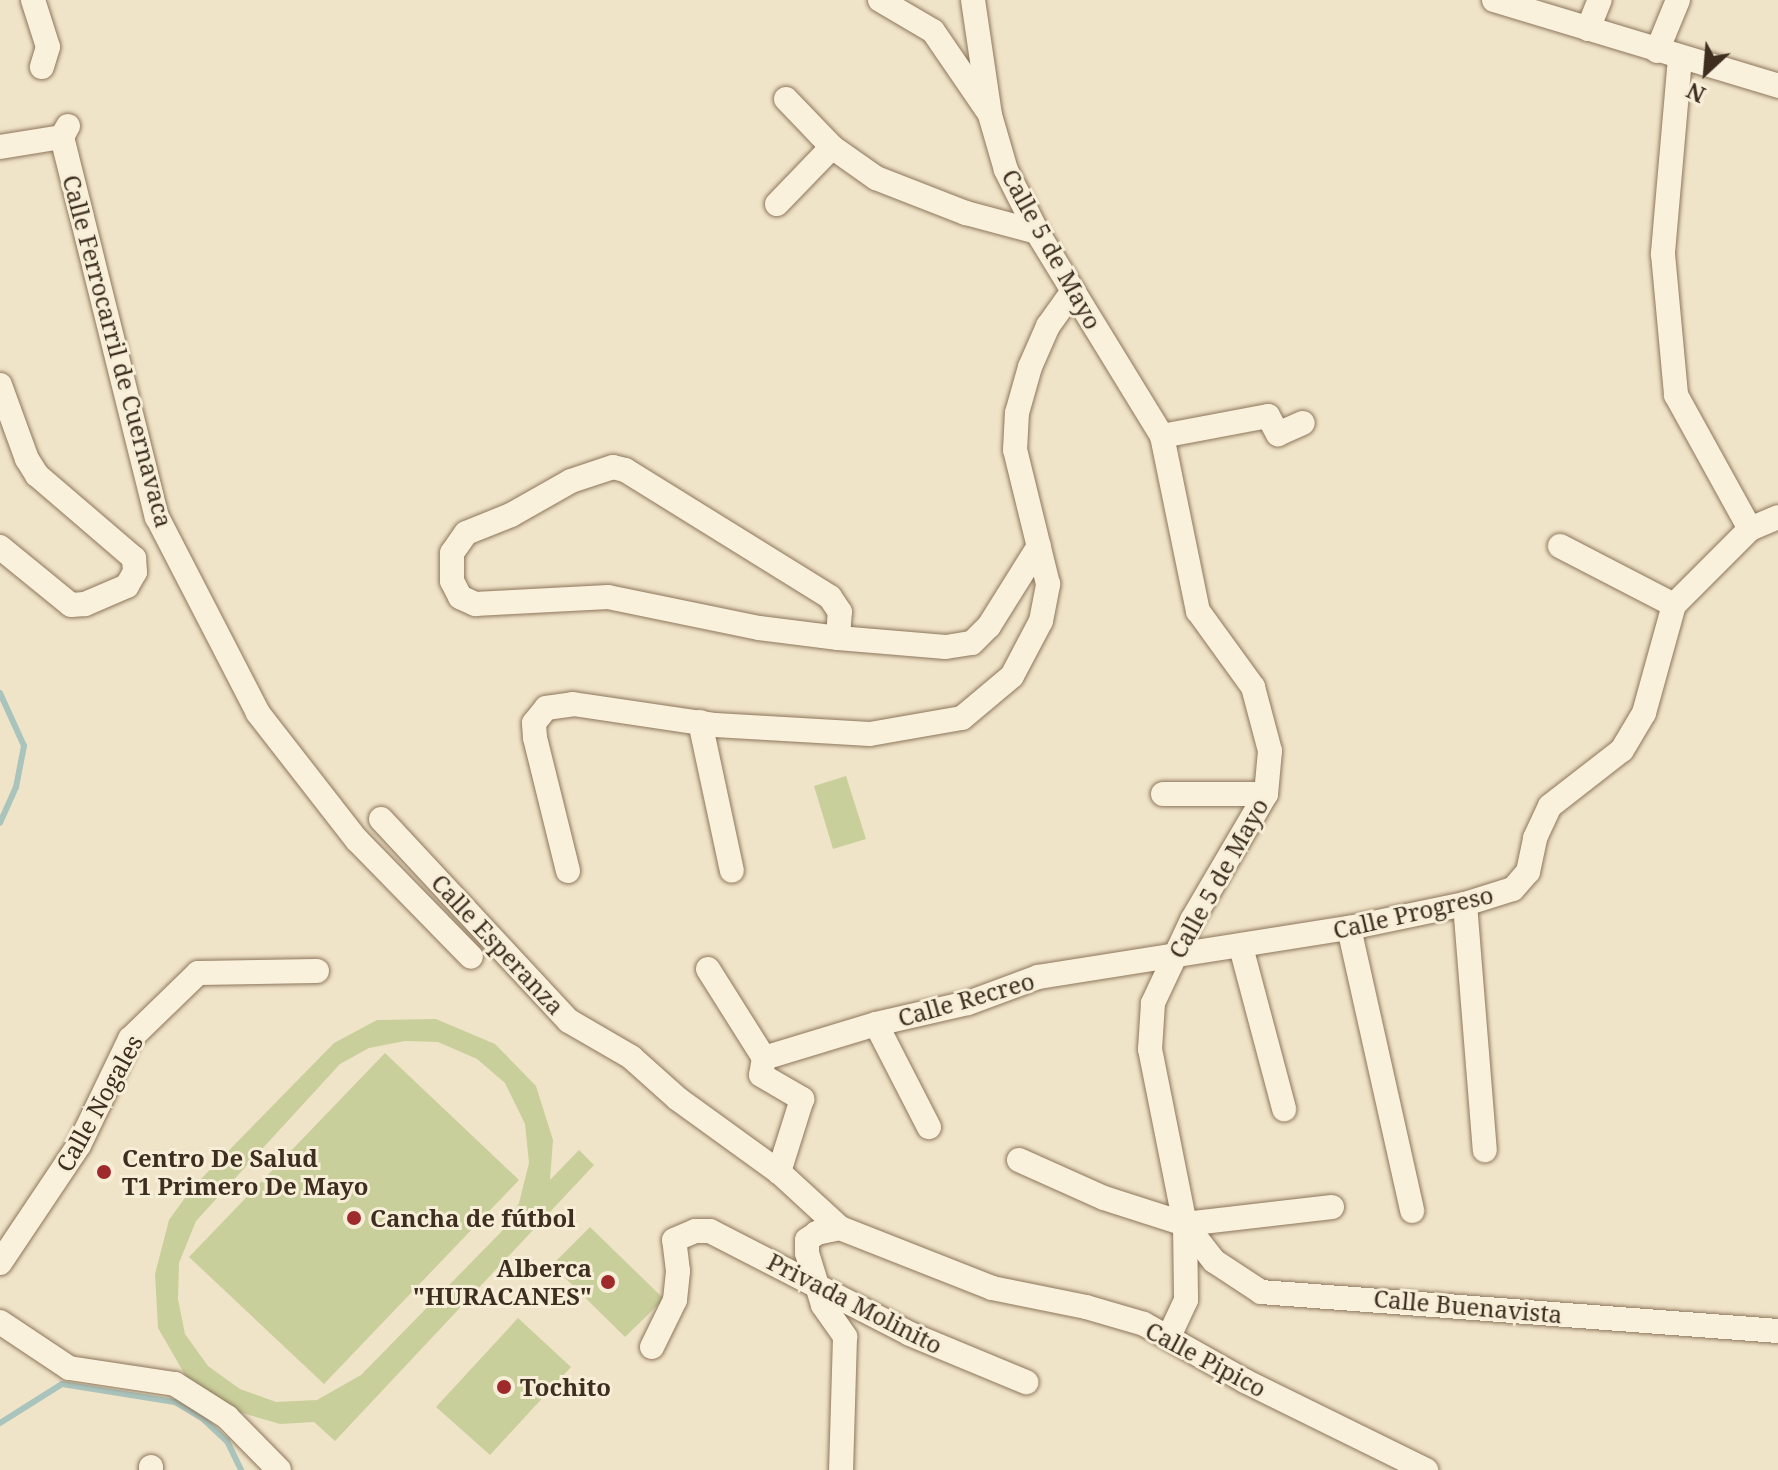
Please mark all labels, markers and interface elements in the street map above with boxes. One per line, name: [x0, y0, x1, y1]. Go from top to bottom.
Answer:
north arrow: [1666, 32, 1746, 112]
text: N: [1681, 76, 1710, 111]
street label: Calle 5 de Mayo: [996, 164, 1108, 334]
street label: Calle Ferrocarril de Cuernavaca: [57, 172, 179, 530]
street label: Calle 5 de Mayo: [1162, 793, 1274, 963]
street label: Calle Esperanza: [426, 868, 570, 1020]
street label: Calle Progreso: [1330, 880, 1496, 944]
street label: Calle Recreo: [894, 966, 1038, 1032]
street label: Calle Nogales: [50, 1030, 148, 1176]
place label: Centro De Salud T1 Primero De Mayo: [122, 1144, 368, 1200]
marker: Centro De Salud T1 Primero De Mayo: [93, 1161, 115, 1183]
place label: Cancha de fútbol: [370, 1204, 576, 1232]
marker: Cancha de fútbol: [345, 1209, 363, 1227]
street label: Privada Molinito: [763, 1247, 947, 1359]
place label: Alberca "HURACANES": [413, 1254, 592, 1310]
marker: Alberca "HURACANES": [599, 1273, 617, 1291]
street label: Calle Buenavista: [1372, 1283, 1564, 1329]
street label: Calle Pipico: [1141, 1315, 1271, 1403]
place label: Tochito: [520, 1373, 611, 1401]
marker: Tochito: [495, 1378, 513, 1396]

